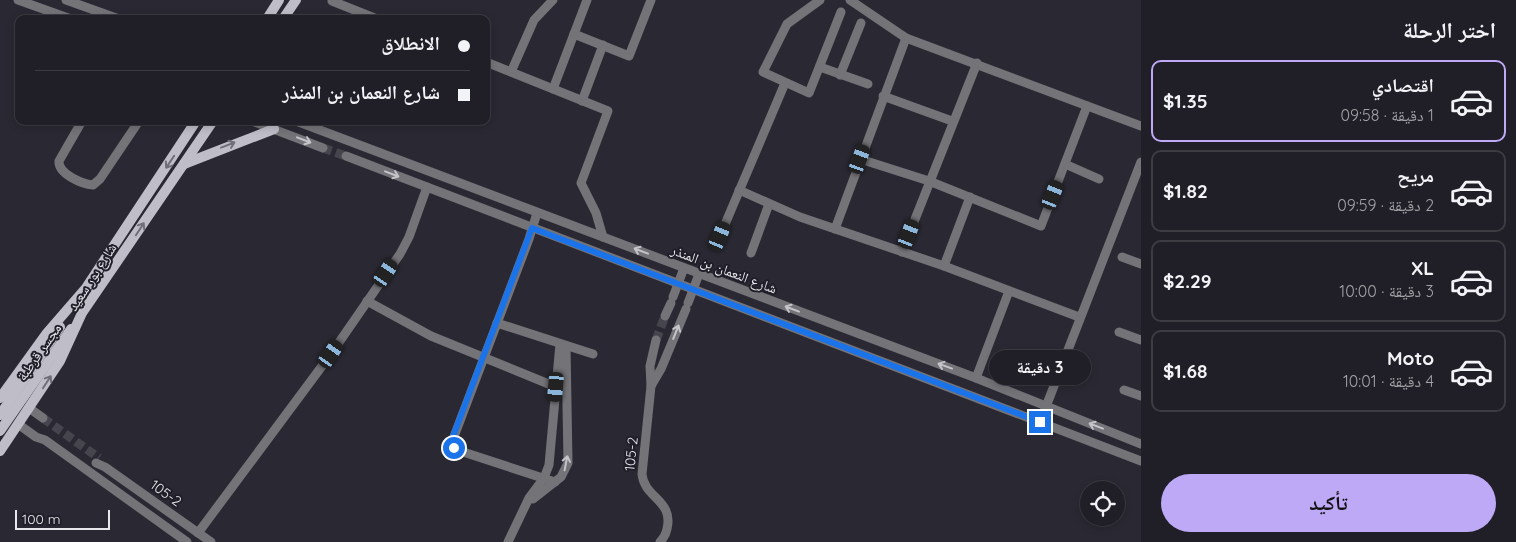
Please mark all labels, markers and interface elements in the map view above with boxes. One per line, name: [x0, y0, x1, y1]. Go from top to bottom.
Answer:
text: اختر الرحلة: [1403, 16, 1496, 44]
text: الانطلاق: [381, 31, 440, 55]
text: اقتصادي: [1372, 73, 1434, 97]
icon: car: [1449, 79, 1494, 124]
text: شارع النعمان بن المنذر: [282, 80, 440, 104]
text: $1.35: [1163, 89, 1208, 113]
text: 1 دقيقة · 09:58: [1341, 105, 1434, 125]
one-way arrow: [296, 136, 311, 145]
one-way arrow: [221, 140, 236, 149]
car: [847, 142, 872, 176]
one-way arrow: [164, 155, 175, 169]
text: مريح: [1397, 163, 1434, 187]
icon: car: [1449, 169, 1494, 214]
one-way arrow: [383, 170, 399, 179]
car: [1040, 178, 1065, 212]
text: $1.82: [1163, 179, 1208, 203]
text: 2 دقيقة · 09:59: [1337, 195, 1434, 215]
car: [896, 217, 921, 251]
car: [707, 219, 732, 253]
one-way arrow: [135, 223, 145, 237]
street label: شارع بور سعيد: [64, 240, 121, 315]
street label: شارع النعمان بن المنذر: [667, 240, 780, 298]
one-way arrow: [633, 246, 648, 255]
car: [371, 256, 400, 290]
text: XL: [1411, 256, 1434, 280]
icon: car: [1449, 259, 1494, 304]
text: $2.29: [1163, 269, 1212, 293]
text: 3 دقيقة · 10:00: [1339, 281, 1434, 301]
one-way arrow: [785, 304, 800, 313]
street label: مجسر قرطبة: [13, 320, 65, 384]
one-way arrow: [672, 325, 682, 340]
car: [316, 337, 345, 371]
text: Moto: [1387, 346, 1434, 370]
icon: car: [1449, 349, 1494, 394]
callout: 3 دقيقة: [989, 350, 1091, 384]
text: 3 دقيقة: [1017, 357, 1063, 377]
text: $1.68: [1163, 359, 1207, 383]
one-way arrow: [937, 361, 953, 370]
car: [547, 371, 564, 403]
text: 4 دقيقة · 10:01: [1343, 371, 1434, 391]
one-way arrow: [42, 375, 52, 389]
route end: [1029, 411, 1051, 433]
one-way arrow: [1088, 421, 1104, 430]
street label: 105-2: [620, 436, 642, 472]
route start: [443, 437, 465, 459]
one-way arrow: [562, 456, 572, 472]
button: تأكيد: [1161, 474, 1496, 532]
street label: 105-2: [147, 476, 185, 511]
map controls: [1080, 481, 1125, 526]
button: locate: [1080, 481, 1125, 526]
scale bar: [15, 507, 110, 530]
text: 100 m: [22, 510, 60, 528]

